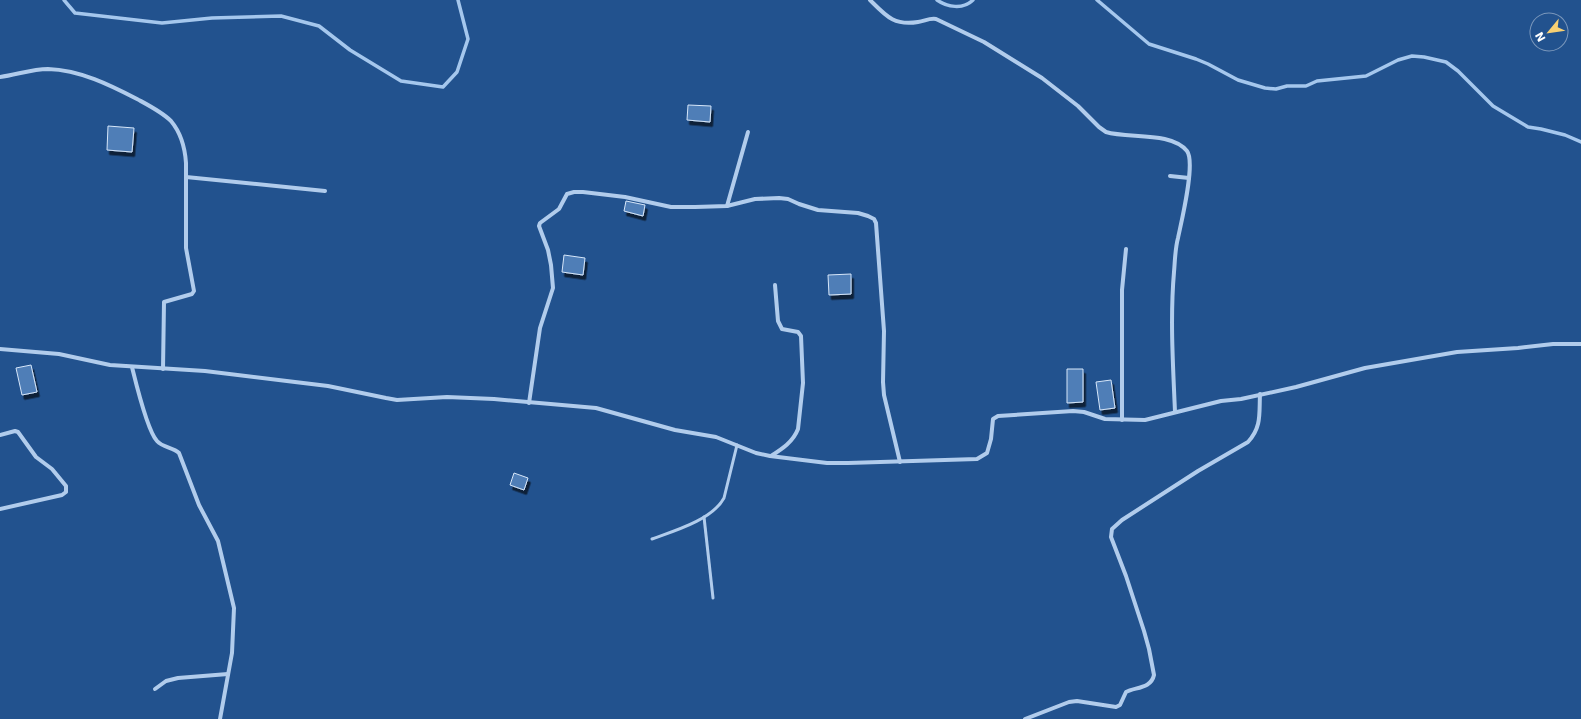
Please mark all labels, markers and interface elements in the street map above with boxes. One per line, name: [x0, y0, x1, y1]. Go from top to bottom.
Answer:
north arrow: [1529, 12, 1569, 52]
text: N: [1533, 29, 1549, 44]

